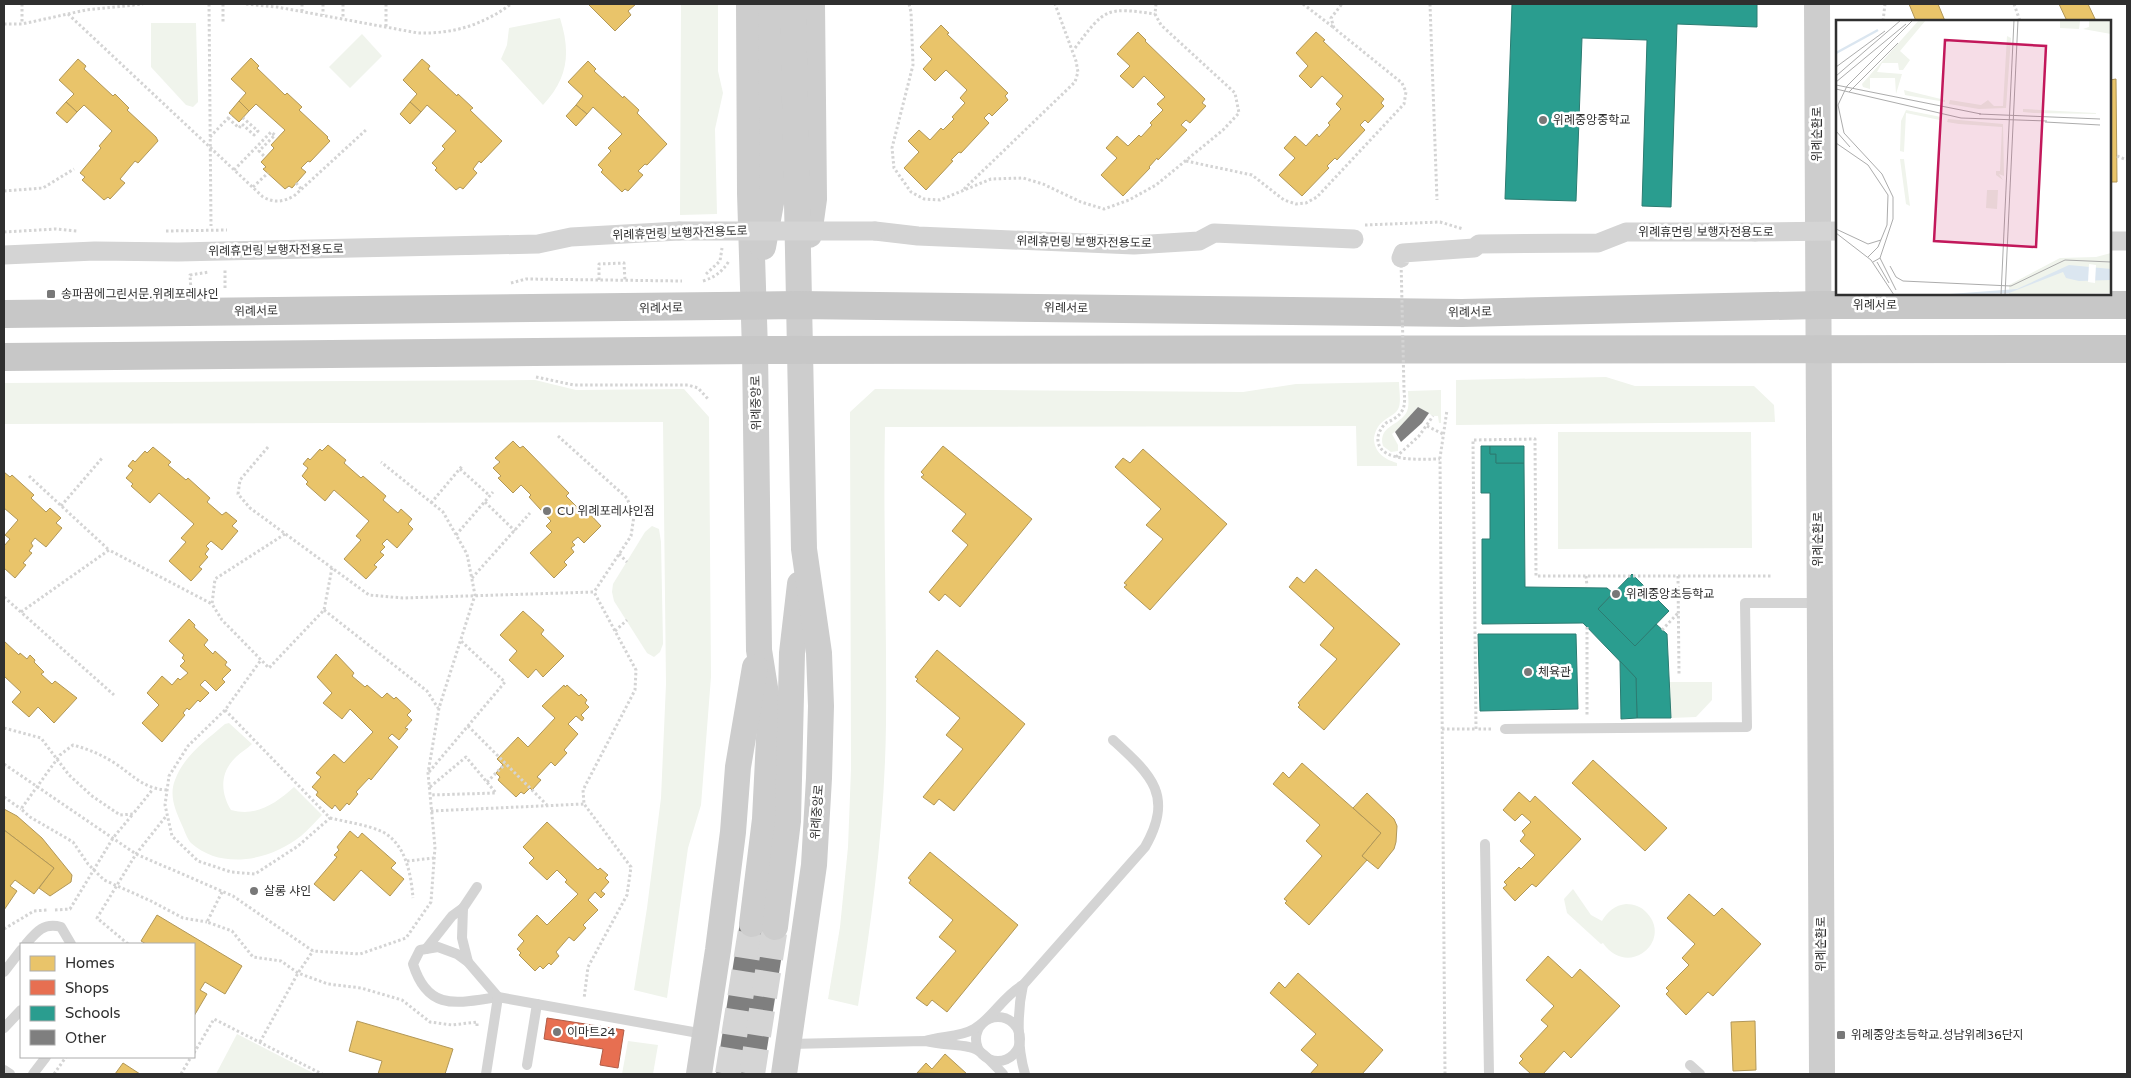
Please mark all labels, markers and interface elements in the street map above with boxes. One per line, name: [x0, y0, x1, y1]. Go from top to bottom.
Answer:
inset map: [1836, 20, 2111, 295]
street label: 위례순환로: [1810, 106, 1824, 162]
place label: 위례중앙중학교: [1553, 113, 1630, 127]
marker: 위례중앙중학교: [1537, 114, 1549, 126]
street label: 위례휴먼링 보행자전용도로: [612, 224, 748, 242]
street label: 위례휴먼링 보행자전용도로: [1638, 225, 1774, 239]
street label: 위례휴먼링 보행자전용도로: [1016, 234, 1152, 250]
street label: 위례휴먼링 보행자전용도로: [208, 242, 344, 258]
place label: 송파꿈에그린서문.위례포레샤인: [61, 287, 219, 301]
marker: 송파꿈에그린서문.위례포레샤인: [45, 288, 57, 300]
street label: 위례서로: [1853, 298, 1897, 312]
street label: 위례서로: [639, 301, 683, 315]
street label: 위례서로: [1044, 301, 1088, 315]
street label: 위례서로: [234, 304, 278, 318]
street label: 위례서로: [1448, 305, 1492, 319]
street label: 위례중앙로: [749, 375, 763, 431]
place label: CU 위례포레샤인점: [557, 504, 655, 518]
marker: CU 위례포레샤인점: [541, 505, 553, 517]
street label: 위례순환로: [1811, 511, 1825, 567]
place label: 위례중앙초등학교: [1626, 587, 1714, 601]
marker: 위례중앙초등학교: [1610, 588, 1622, 600]
place label: 체육관: [1538, 665, 1571, 679]
marker: 체육관: [1522, 666, 1534, 678]
street label: 위례중앙로: [808, 784, 826, 840]
place label: 살롱 샤인: [264, 884, 311, 898]
marker: 살롱 샤인: [248, 885, 260, 897]
street label: 위례순환로: [1814, 916, 1828, 972]
legend: [20, 943, 195, 1058]
text: Homes: [65, 954, 115, 972]
text: Shops: [65, 979, 109, 997]
text: Schools: [65, 1004, 121, 1022]
place label: 이마트24: [567, 1025, 616, 1039]
marker: 이마트24: [551, 1026, 563, 1038]
place label: 위례중앙초등학교.성남위례36단지: [1851, 1028, 2024, 1042]
text: Other: [65, 1029, 107, 1047]
marker: 위례중앙초등학교.성남위례36단지: [1835, 1029, 1847, 1041]

